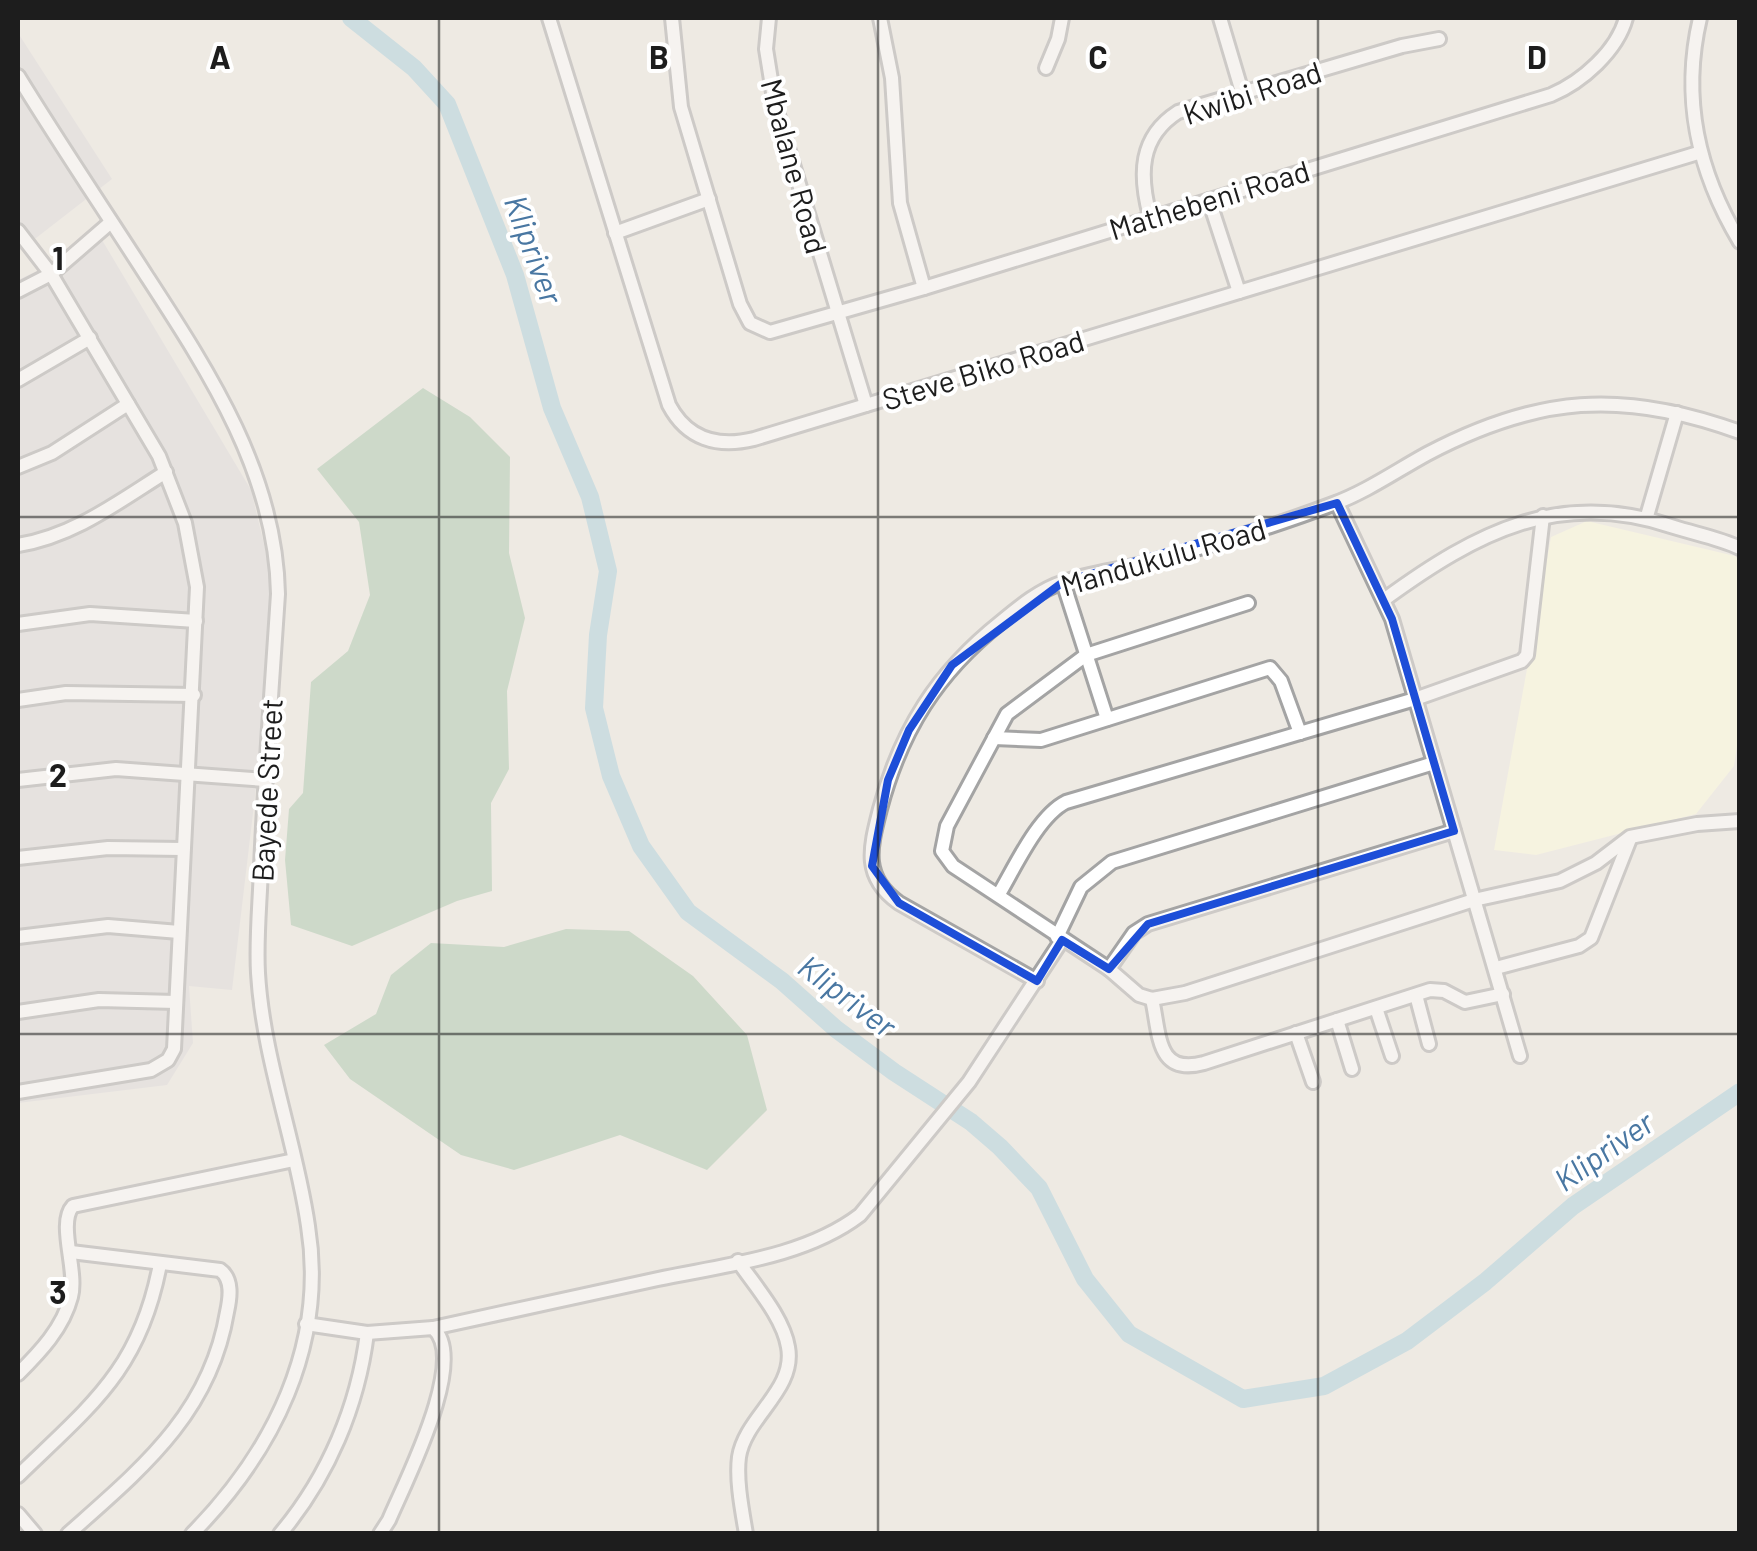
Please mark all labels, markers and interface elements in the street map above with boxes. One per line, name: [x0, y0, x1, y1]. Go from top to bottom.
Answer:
text: A: [209, 37, 231, 75]
text: B: [649, 37, 669, 75]
text: C: [1088, 37, 1108, 75]
text: D: [1527, 37, 1547, 75]
street label: Kwibi Road: [1178, 53, 1326, 131]
street label: Mbalane Road: [754, 75, 836, 257]
street label: Mathebeni Road: [1104, 151, 1314, 247]
water label: Klipriver: [498, 190, 573, 310]
text: 1: [52, 238, 64, 276]
street label: Steve Biko Road: [878, 321, 1088, 417]
street label: Mandukulu Road: [1056, 510, 1270, 602]
street label: Bayede Street: [243, 697, 289, 883]
text: 2: [49, 755, 67, 793]
water label: Klipriver: [792, 946, 906, 1045]
water label: Klipriver: [1546, 1101, 1661, 1198]
text: 3: [49, 1272, 67, 1310]

